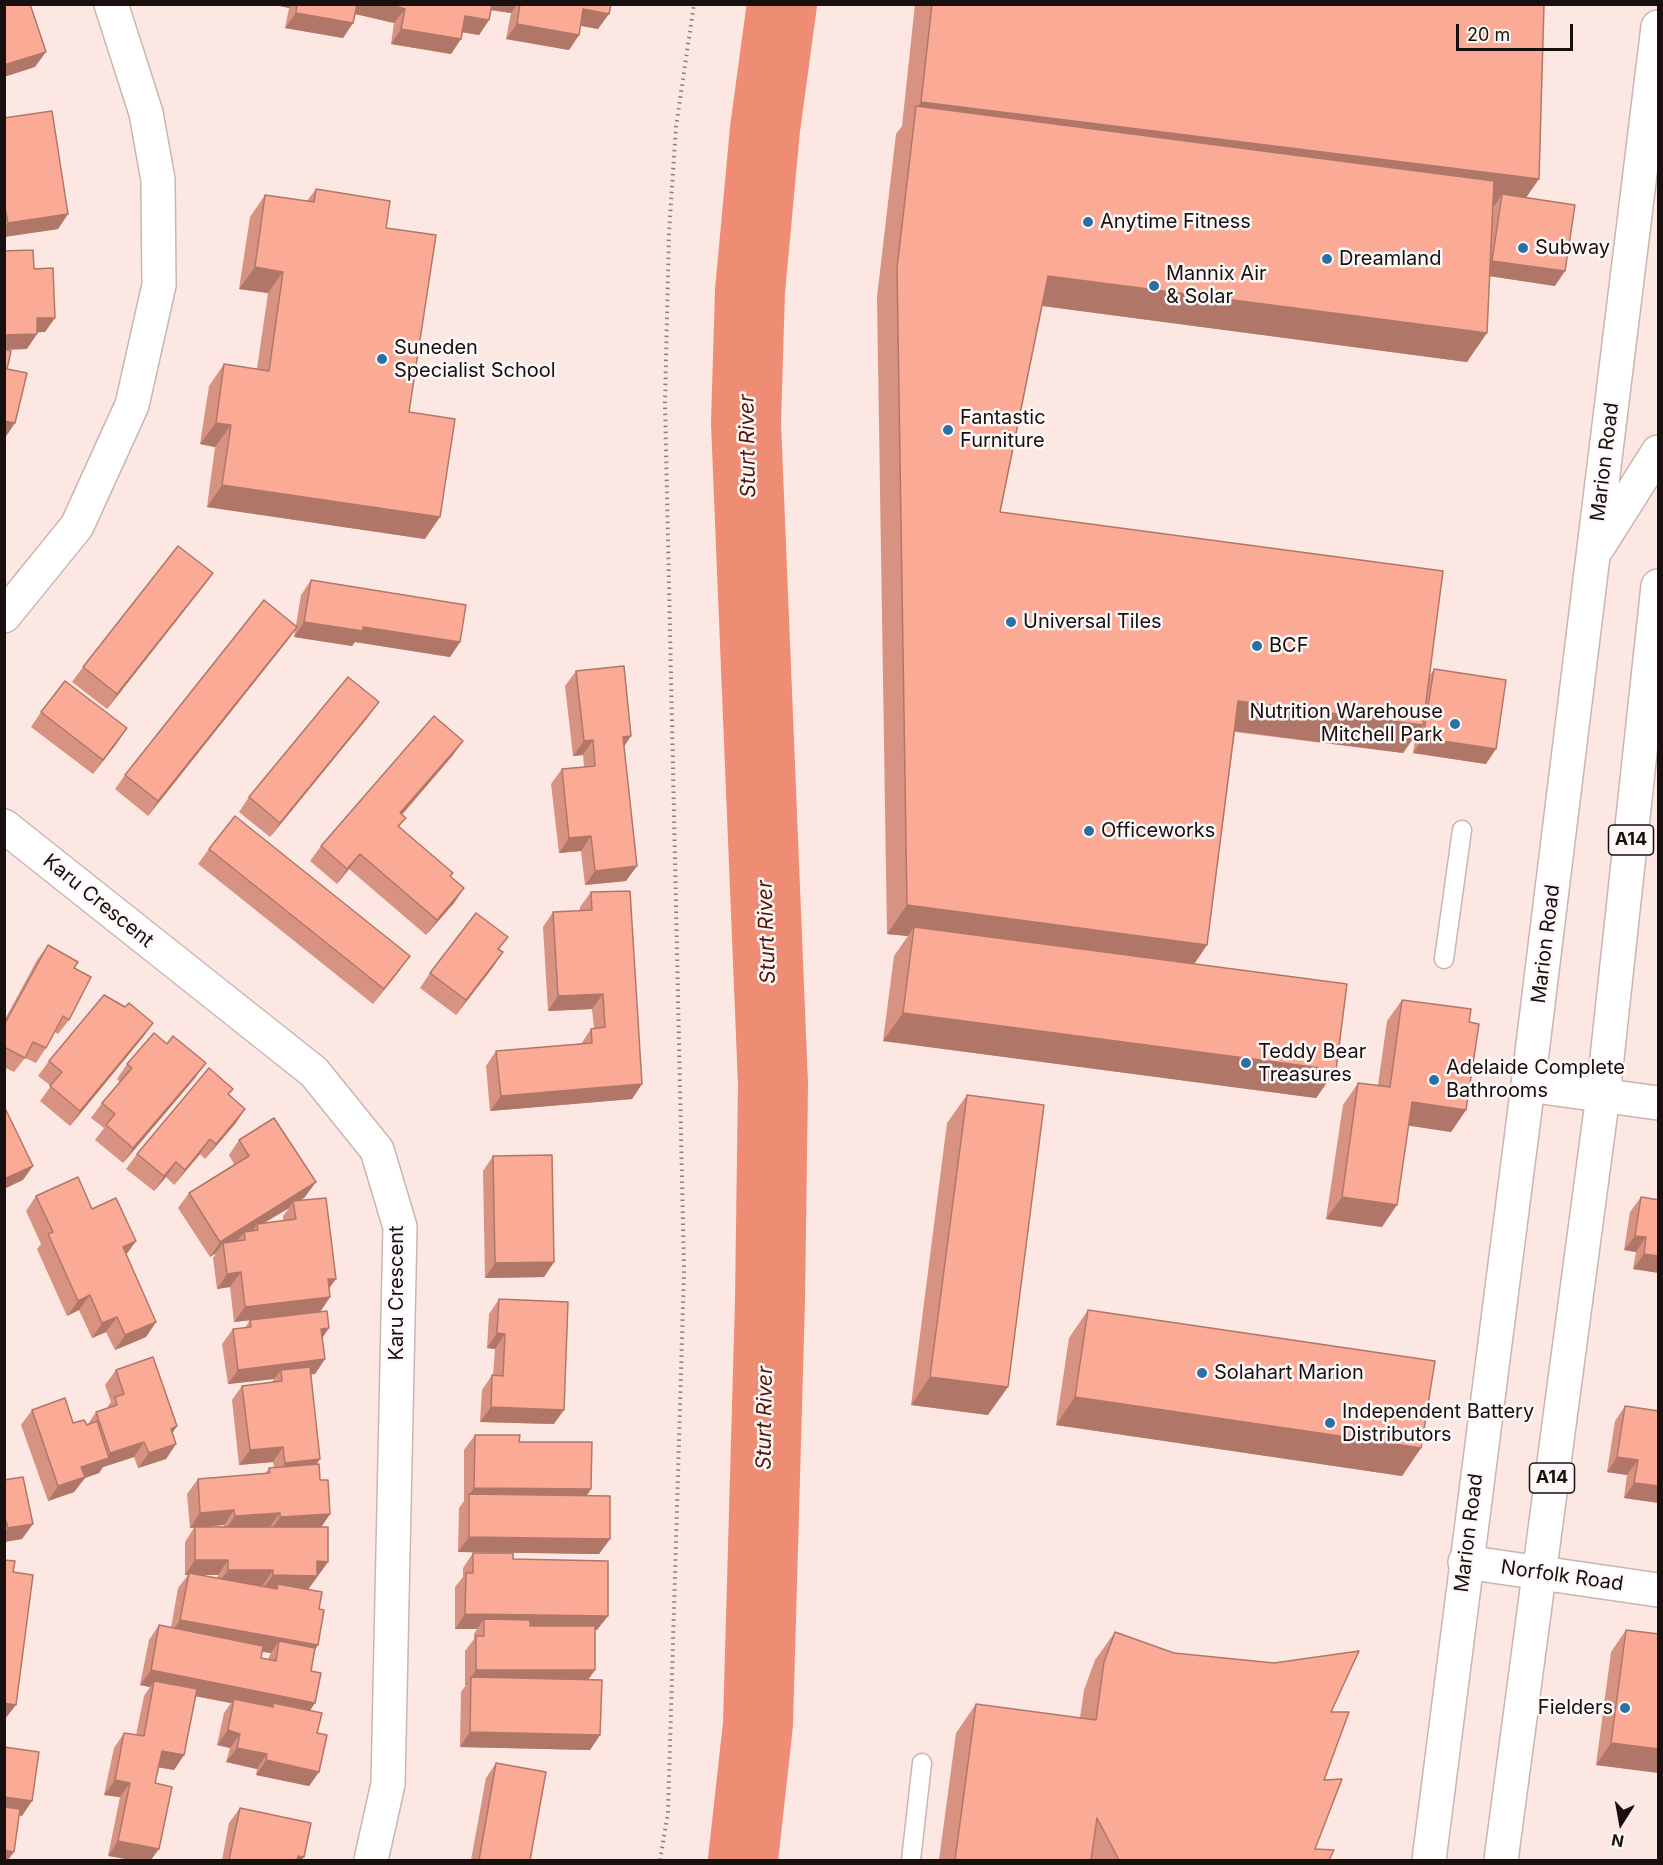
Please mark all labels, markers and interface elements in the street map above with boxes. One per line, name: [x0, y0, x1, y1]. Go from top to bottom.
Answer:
scale bar: [1459, 12, 1576, 50]
text: 20 m: [1467, 24, 1510, 45]
place label: Anytime Fitness: [1100, 210, 1251, 234]
marker: Anytime Fitness: [1081, 215, 1095, 229]
place label: Subway: [1535, 236, 1610, 260]
marker: Subway: [1516, 241, 1530, 255]
place label: Dreamland: [1339, 247, 1441, 271]
marker: Dreamland: [1320, 252, 1334, 266]
place label: Mannix Air & Solar: [1166, 262, 1267, 309]
marker: Mannix Air & Solar: [1147, 279, 1161, 293]
place label: Suneden Specialist School: [394, 336, 556, 383]
marker: Suneden Specialist School: [375, 352, 389, 366]
water label: Sturt River: [734, 394, 762, 498]
street label: Marion Road: [1586, 401, 1624, 523]
place label: Fantastic Furniture: [960, 406, 1046, 453]
marker: Fantastic Furniture: [941, 423, 955, 437]
place label: Universal Tiles: [1023, 610, 1162, 634]
marker: Universal Tiles: [1004, 615, 1018, 629]
place label: BCF: [1269, 634, 1309, 658]
marker: BCF: [1250, 639, 1264, 653]
place label: Nutrition Warehouse Mitchell Park: [1249, 700, 1443, 747]
marker: Nutrition Warehouse Mitchell Park: [1448, 717, 1462, 731]
place label: Officeworks: [1101, 819, 1215, 843]
marker: Officeworks: [1082, 824, 1096, 838]
road number: A14: [1608, 825, 1654, 855]
street label: Karu Crescent: [38, 849, 158, 953]
water label: Sturt River: [753, 880, 781, 984]
street label: Marion Road: [1527, 883, 1565, 1005]
place label: Teddy Bear Treasures: [1258, 1040, 1366, 1087]
marker: Teddy Bear Treasures: [1239, 1056, 1253, 1070]
place label: Adelaide Complete Bathrooms: [1446, 1056, 1625, 1103]
marker: Adelaide Complete Bathrooms: [1427, 1073, 1441, 1087]
street label: Karu Crescent: [385, 1225, 409, 1361]
place label: Solahart Marion: [1214, 1361, 1364, 1385]
water label: Sturt River: [751, 1366, 779, 1470]
marker: Solahart Marion: [1195, 1366, 1209, 1380]
place label: Independent Battery Distributors: [1342, 1400, 1534, 1447]
marker: Independent Battery Distributors: [1323, 1416, 1337, 1430]
road number: A14: [1530, 1463, 1574, 1493]
street label: Marion Road: [1450, 1472, 1488, 1594]
street label: Norfolk Road: [1499, 1556, 1625, 1596]
place label: Fielders: [1538, 1696, 1613, 1720]
marker: Fielders: [1618, 1701, 1632, 1715]
north arrow: [1591, 1793, 1651, 1853]
text: N: [1610, 1830, 1625, 1852]

